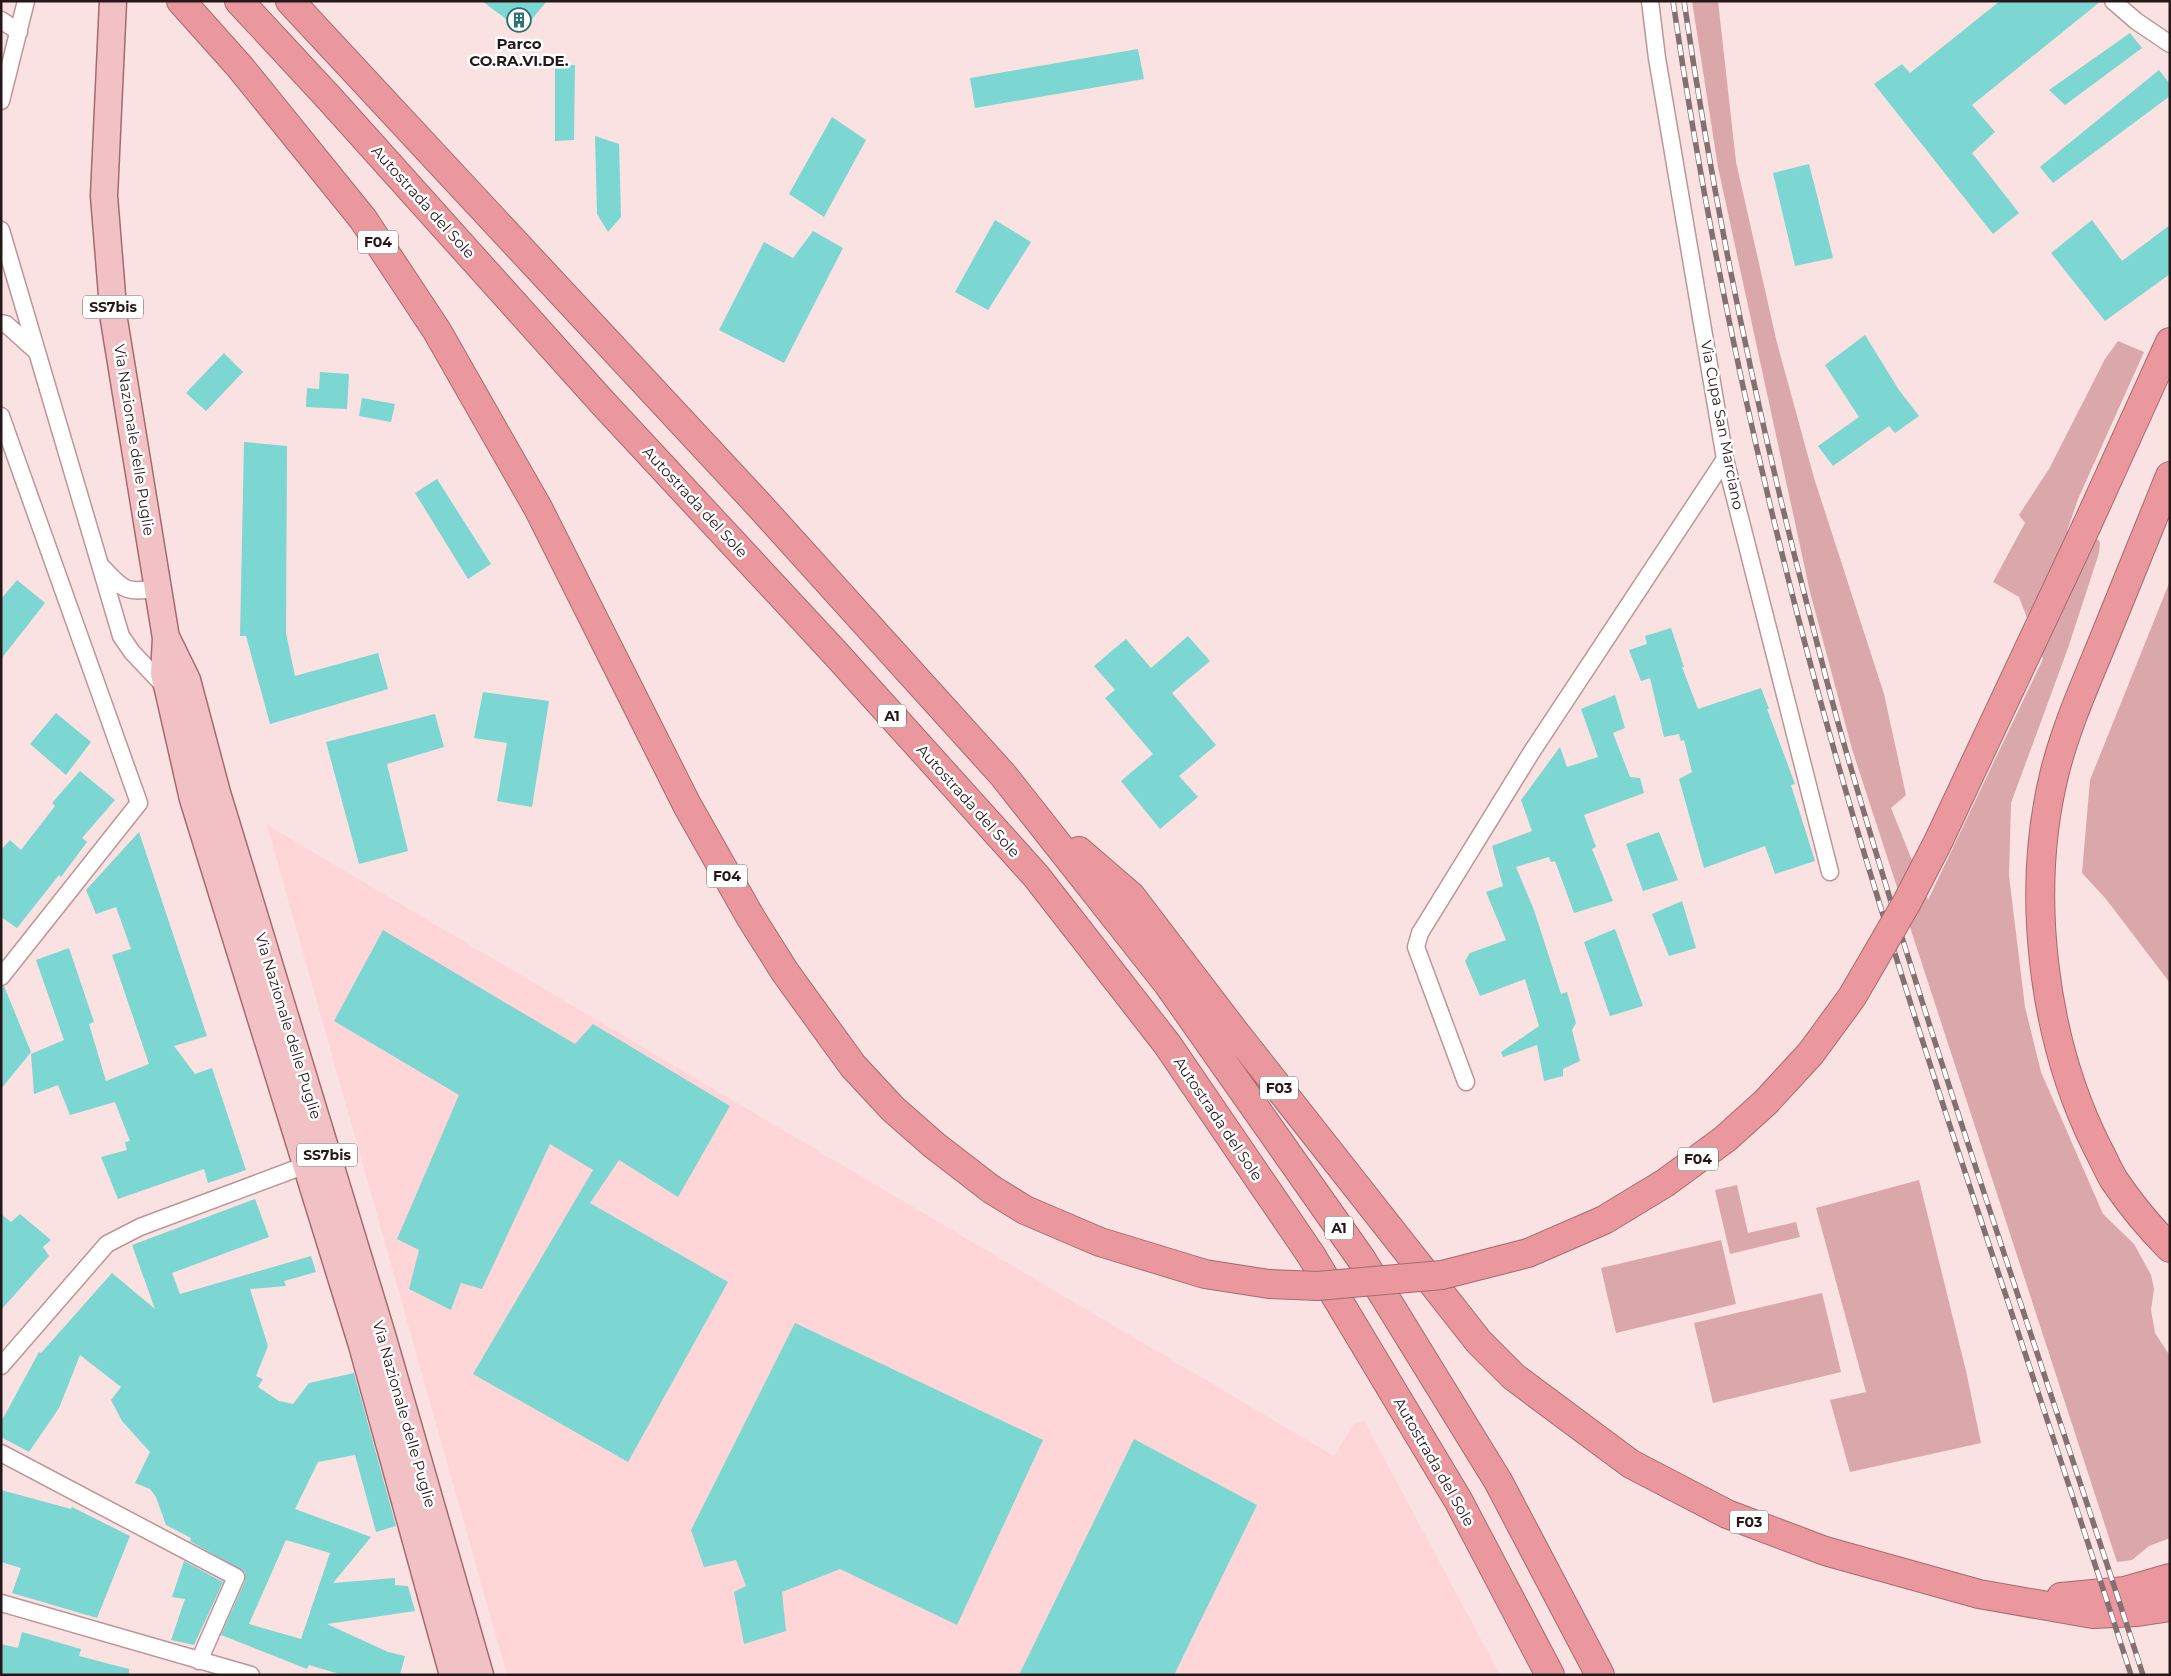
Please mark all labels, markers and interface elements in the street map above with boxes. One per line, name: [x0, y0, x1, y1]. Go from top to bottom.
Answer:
building icon: Parco CO.RA.VI.DE.: [506, 7, 532, 33]
place label: Parco CO.RA.VI.DE.: [469, 34, 569, 70]
street label: Autostrada del Sole: [368, 141, 479, 262]
road number: F04: [358, 230, 398, 253]
road number: SS7bis: [83, 296, 143, 318]
street label: Via Cupa San Marciano: [1697, 339, 1748, 511]
street label: Via Nazionale delle Puglie: [110, 343, 159, 537]
street label: Autostrada del Sole: [639, 442, 752, 561]
road number: A1: [878, 704, 906, 728]
street label: Autostrada del Sole: [913, 740, 1024, 861]
road number: F04: [707, 864, 747, 888]
street label: Via Nazionale delle Puglie: [251, 930, 326, 1121]
street label: Autostrada del Sole: [1170, 1053, 1267, 1184]
road number: F03: [1260, 1076, 1298, 1100]
road number: SS7bis: [297, 1144, 357, 1166]
road number: F04: [1678, 1148, 1718, 1170]
road number: A1: [1325, 1216, 1353, 1240]
street label: Via Nazionale delle Puglie: [369, 1318, 440, 1510]
street label: Autostrada del Sole: [1390, 1394, 1479, 1529]
road number: F03: [1730, 1510, 1768, 1534]

